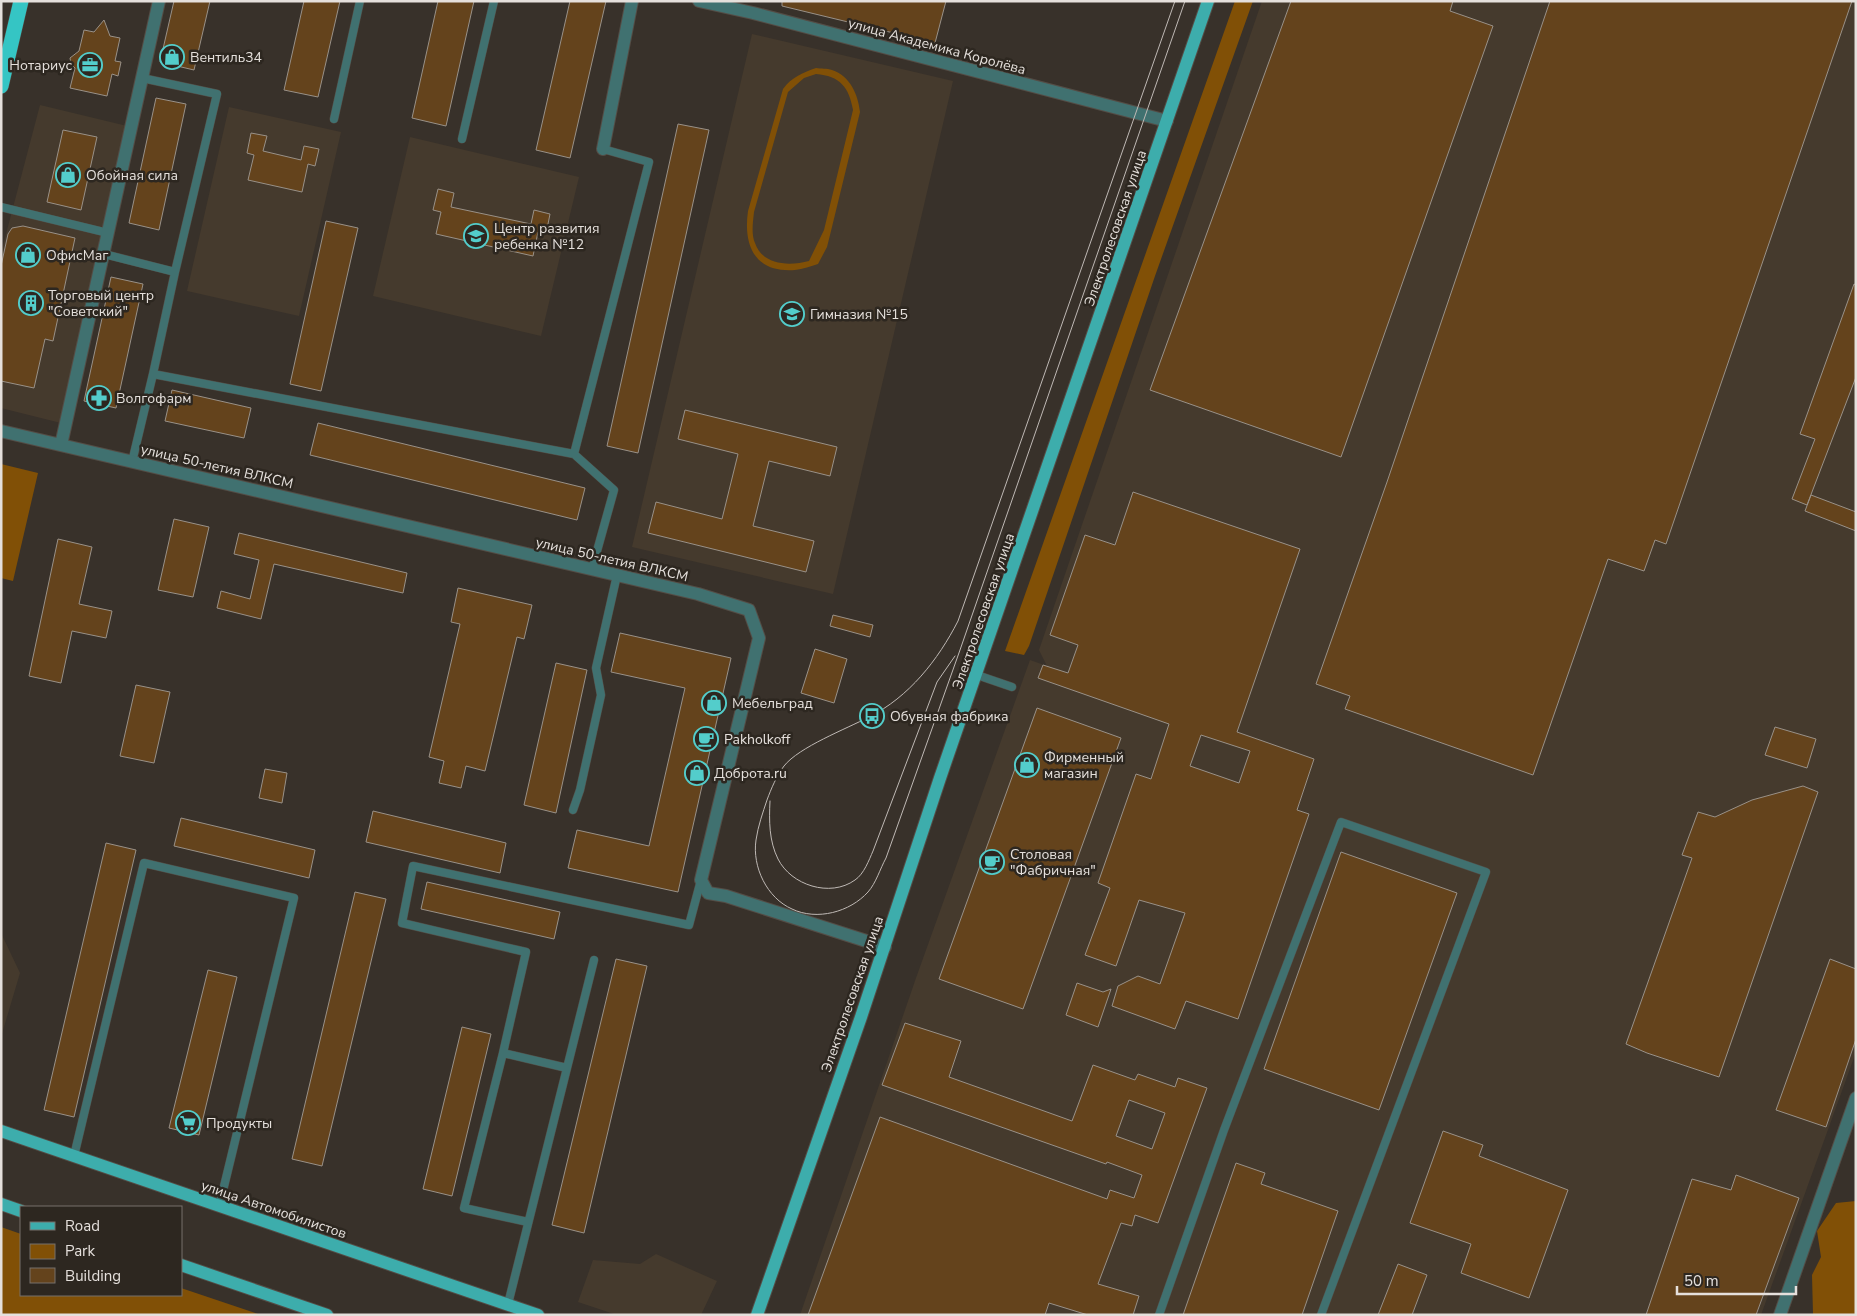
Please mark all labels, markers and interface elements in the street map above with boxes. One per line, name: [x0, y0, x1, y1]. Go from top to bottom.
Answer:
street label: улица Академика Королёва: [846, 14, 1028, 79]
shop icon: Вентиль34: [159, 44, 185, 70]
place label: Вентиль34: [190, 48, 262, 67]
office icon: Нотариус: [77, 52, 103, 78]
place label: Нотариус: [9, 56, 72, 75]
street label: Электролесовская улица: [1080, 147, 1151, 309]
shop icon: Обойная сила: [55, 162, 81, 188]
place label: Обойная сила: [86, 166, 178, 185]
place label: Центр развития ребенка №12: [494, 219, 600, 254]
school or university icon: Центр развития ребенка №12: [463, 223, 489, 249]
shop icon: ОфисМаг: [15, 242, 41, 268]
place label: ОфисМаг: [46, 246, 108, 265]
place label: Торговый центр "Советский": [48, 286, 154, 321]
building icon: Торговый центр "Советский": [18, 290, 44, 316]
school or university icon: Гимназия №15: [779, 301, 805, 327]
place label: Гимназия №15: [810, 305, 908, 324]
pharmacy icon: Волгофарм: [86, 385, 112, 411]
place label: Волгофарм: [116, 389, 192, 408]
street label: улица 50-летия ВЛКСМ: [139, 440, 295, 493]
street label: Электролесовская улица: [948, 530, 1019, 692]
street label: улица 50-летия ВЛКСМ: [534, 533, 690, 586]
shop icon: Мебельград: [701, 690, 727, 716]
place label: Мебельград: [732, 694, 813, 713]
bus stop icon: Обувная фабрика: [859, 703, 885, 729]
place label: Обувная фабрика: [890, 707, 1008, 726]
cafe icon: Pakholkoff: [693, 726, 719, 752]
place label: Pakholkoff: [724, 730, 791, 749]
place label: Фирменный магазин: [1044, 748, 1124, 783]
shop icon: Фирменный магазин: [1014, 752, 1040, 778]
shop icon: Доброта.ru: [684, 760, 710, 786]
place label: Доброта.ru: [714, 764, 787, 783]
place label: Столовая "Фабричная": [1010, 845, 1096, 880]
cafe icon: Столовая "Фабричная": [979, 849, 1005, 875]
street label: Электролесовская улица: [817, 913, 888, 1075]
supermarket icon: Продукты: [175, 1110, 201, 1136]
place label: Продукты: [206, 1114, 272, 1133]
street label: улица Автомобилистов: [199, 1176, 349, 1243]
legend: [20, 1206, 182, 1296]
text: Road: [65, 1216, 100, 1236]
text: Park: [65, 1241, 95, 1261]
scale bar: [1677, 1264, 1796, 1296]
text: Building: [65, 1266, 121, 1286]
text: 50 m: [1684, 1271, 1719, 1291]

